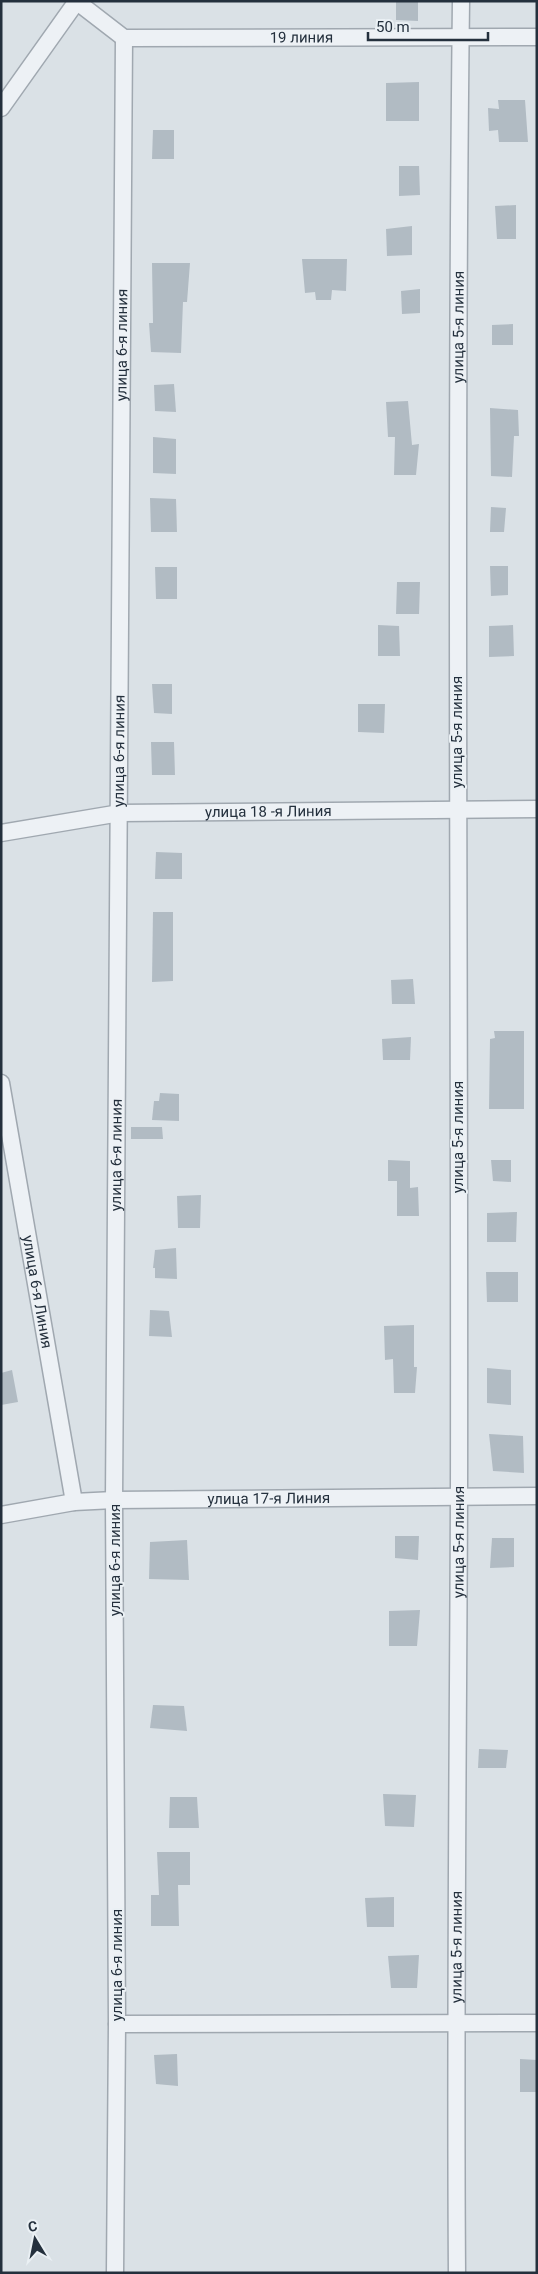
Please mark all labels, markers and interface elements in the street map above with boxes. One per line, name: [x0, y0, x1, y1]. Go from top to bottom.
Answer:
scale bar: [368, 10, 488, 42]
text: 50 m: [376, 18, 410, 36]
street label: 19 линия: [270, 28, 333, 47]
street label: улица 5-я линия: [449, 271, 468, 383]
street label: улица 6-я линия: [113, 289, 131, 401]
street label: улица 5-я линия: [448, 676, 466, 788]
street label: улица 6-я линия: [110, 695, 129, 807]
street label: улица 18 -я Линия: [205, 802, 332, 821]
street label: улица 5-я линия: [449, 1081, 467, 1193]
street label: улица 6-я линия: [107, 1099, 126, 1211]
street label: улица 6-я Линия: [19, 1234, 56, 1350]
street label: улица 5-я линия: [450, 1486, 468, 1598]
street label: улица 17-я Линия: [207, 1489, 330, 1508]
street label: улица 6-я линия: [106, 1504, 124, 1616]
street label: улица 5-я линия: [447, 1891, 466, 2003]
street label: улица 6-я линия: [108, 1909, 126, 2021]
north arrow: [10, 2214, 60, 2264]
text: С: [27, 2218, 39, 2235]

